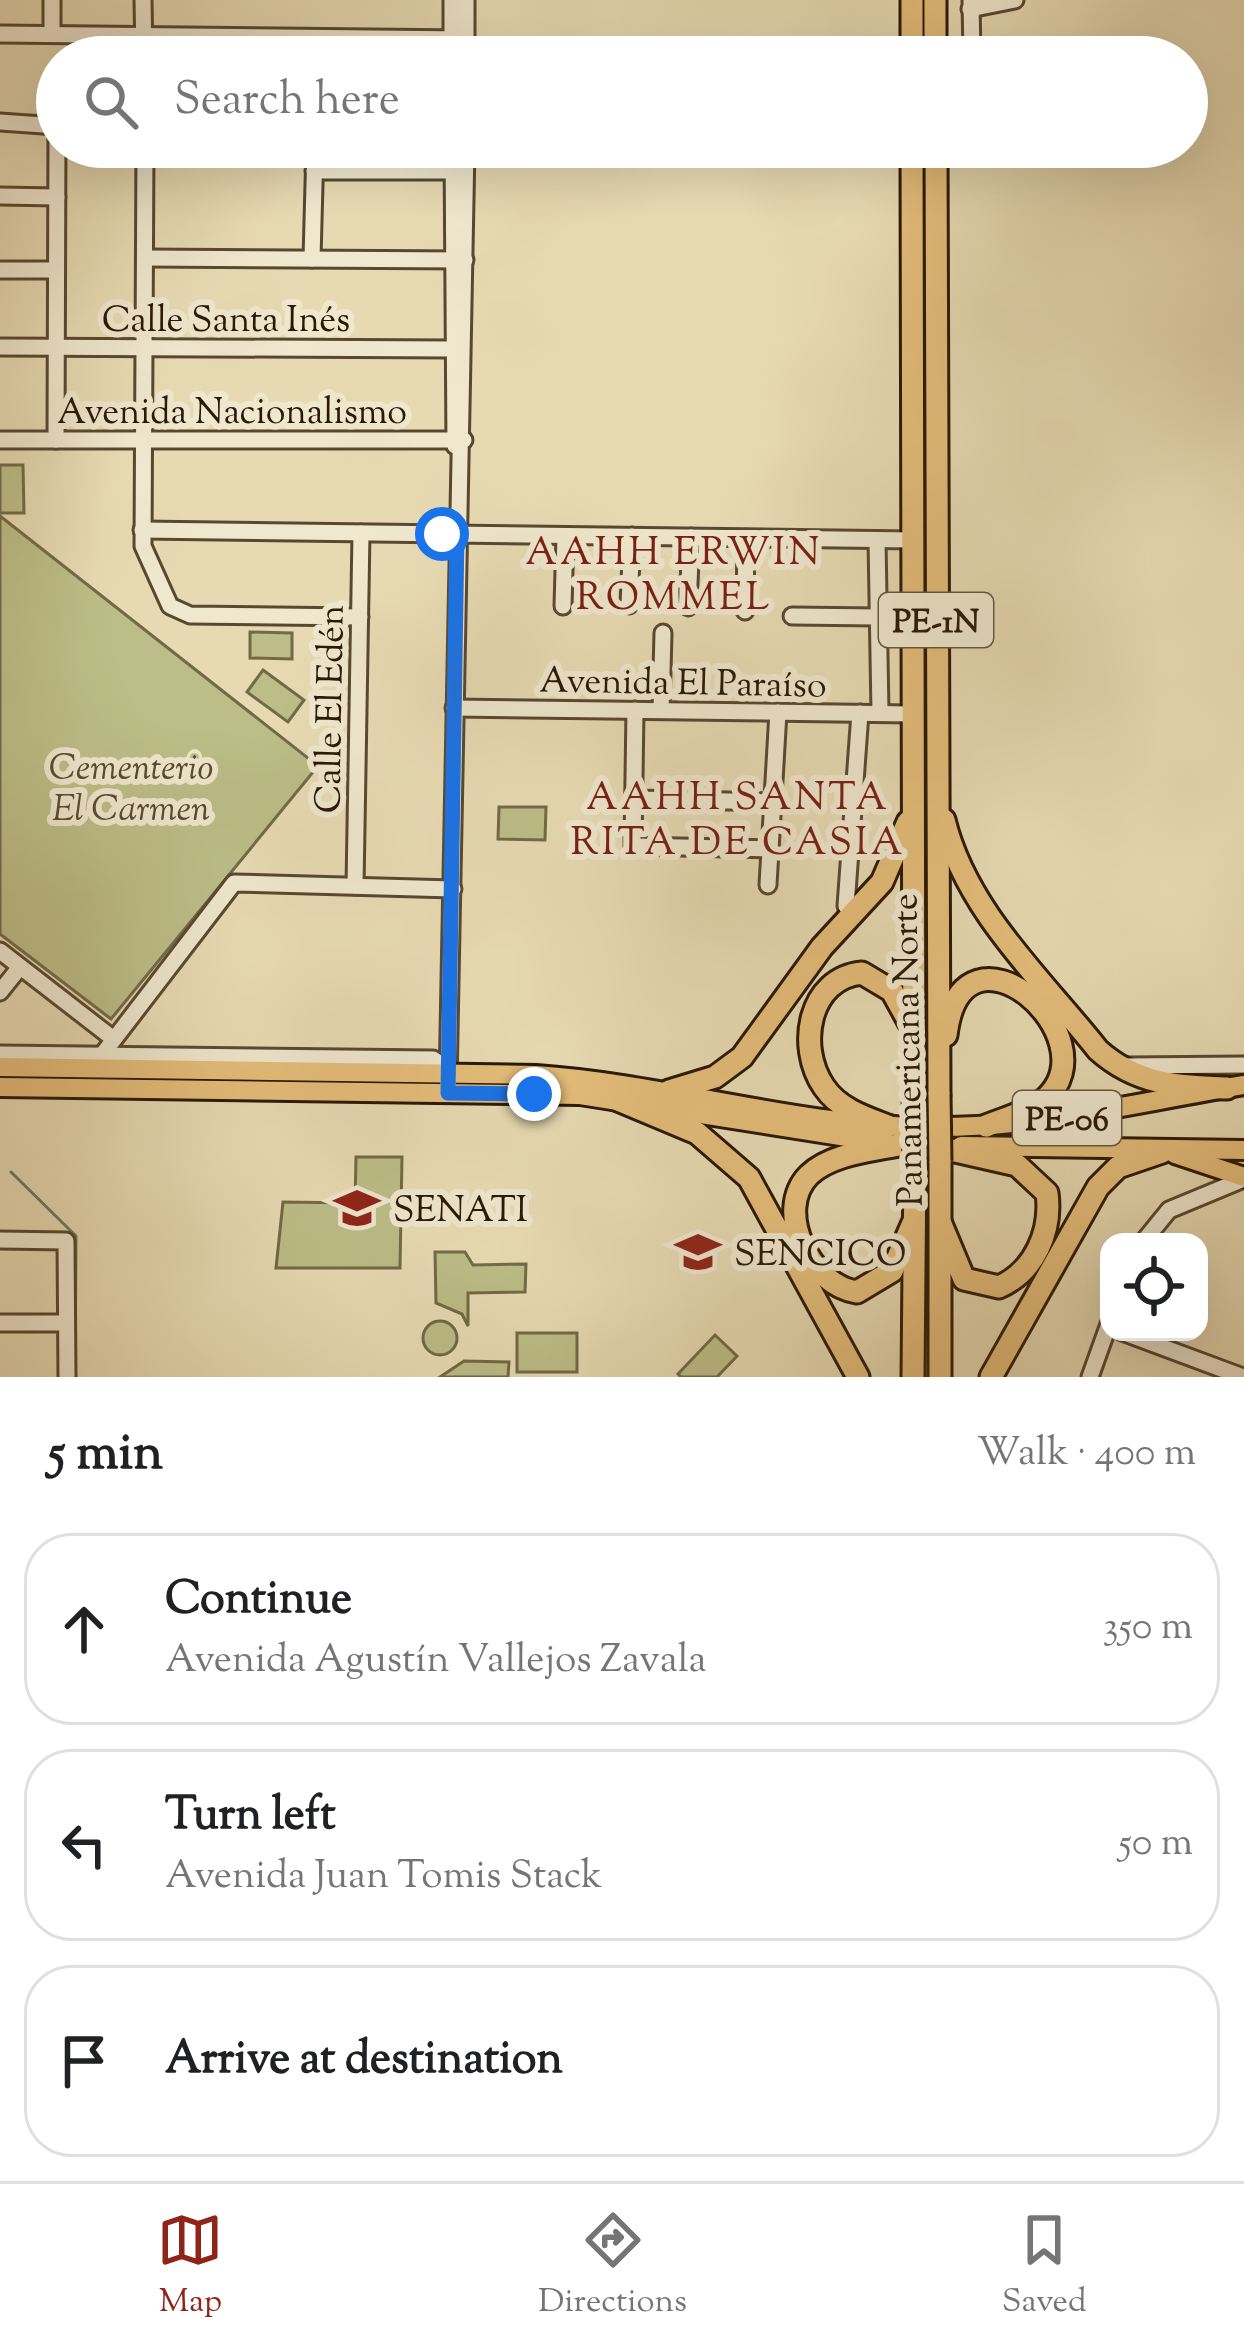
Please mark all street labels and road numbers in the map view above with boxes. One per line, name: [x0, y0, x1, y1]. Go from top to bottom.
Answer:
street label: Calle Santa Inés: [102, 296, 350, 348]
street label: Avenida Nacionalismo: [57, 388, 407, 440]
road number: PE-1N: [879, 593, 993, 647]
street label: Calle El Edén: [304, 604, 360, 814]
street label: Avenida El Paraíso: [539, 656, 827, 714]
street label: Panamericana Norte: [881, 893, 939, 1207]
road number: PE-06: [1013, 1091, 1121, 1145]

